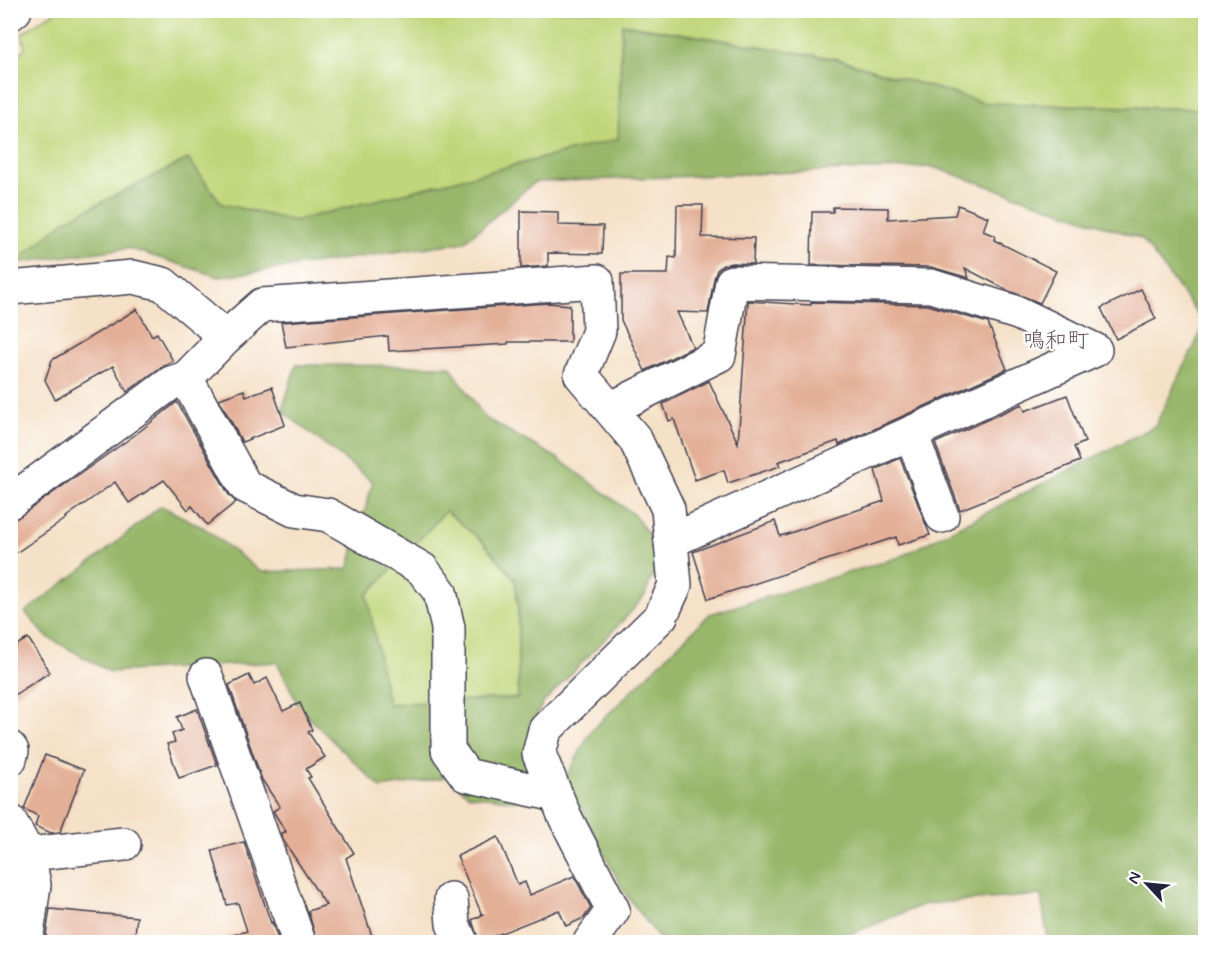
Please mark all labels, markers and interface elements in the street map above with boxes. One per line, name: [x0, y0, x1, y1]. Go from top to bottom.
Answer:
district label: 鳴和町: [1023, 327, 1089, 355]
north arrow: [1117, 854, 1177, 914]
text: N: [1123, 869, 1147, 887]

